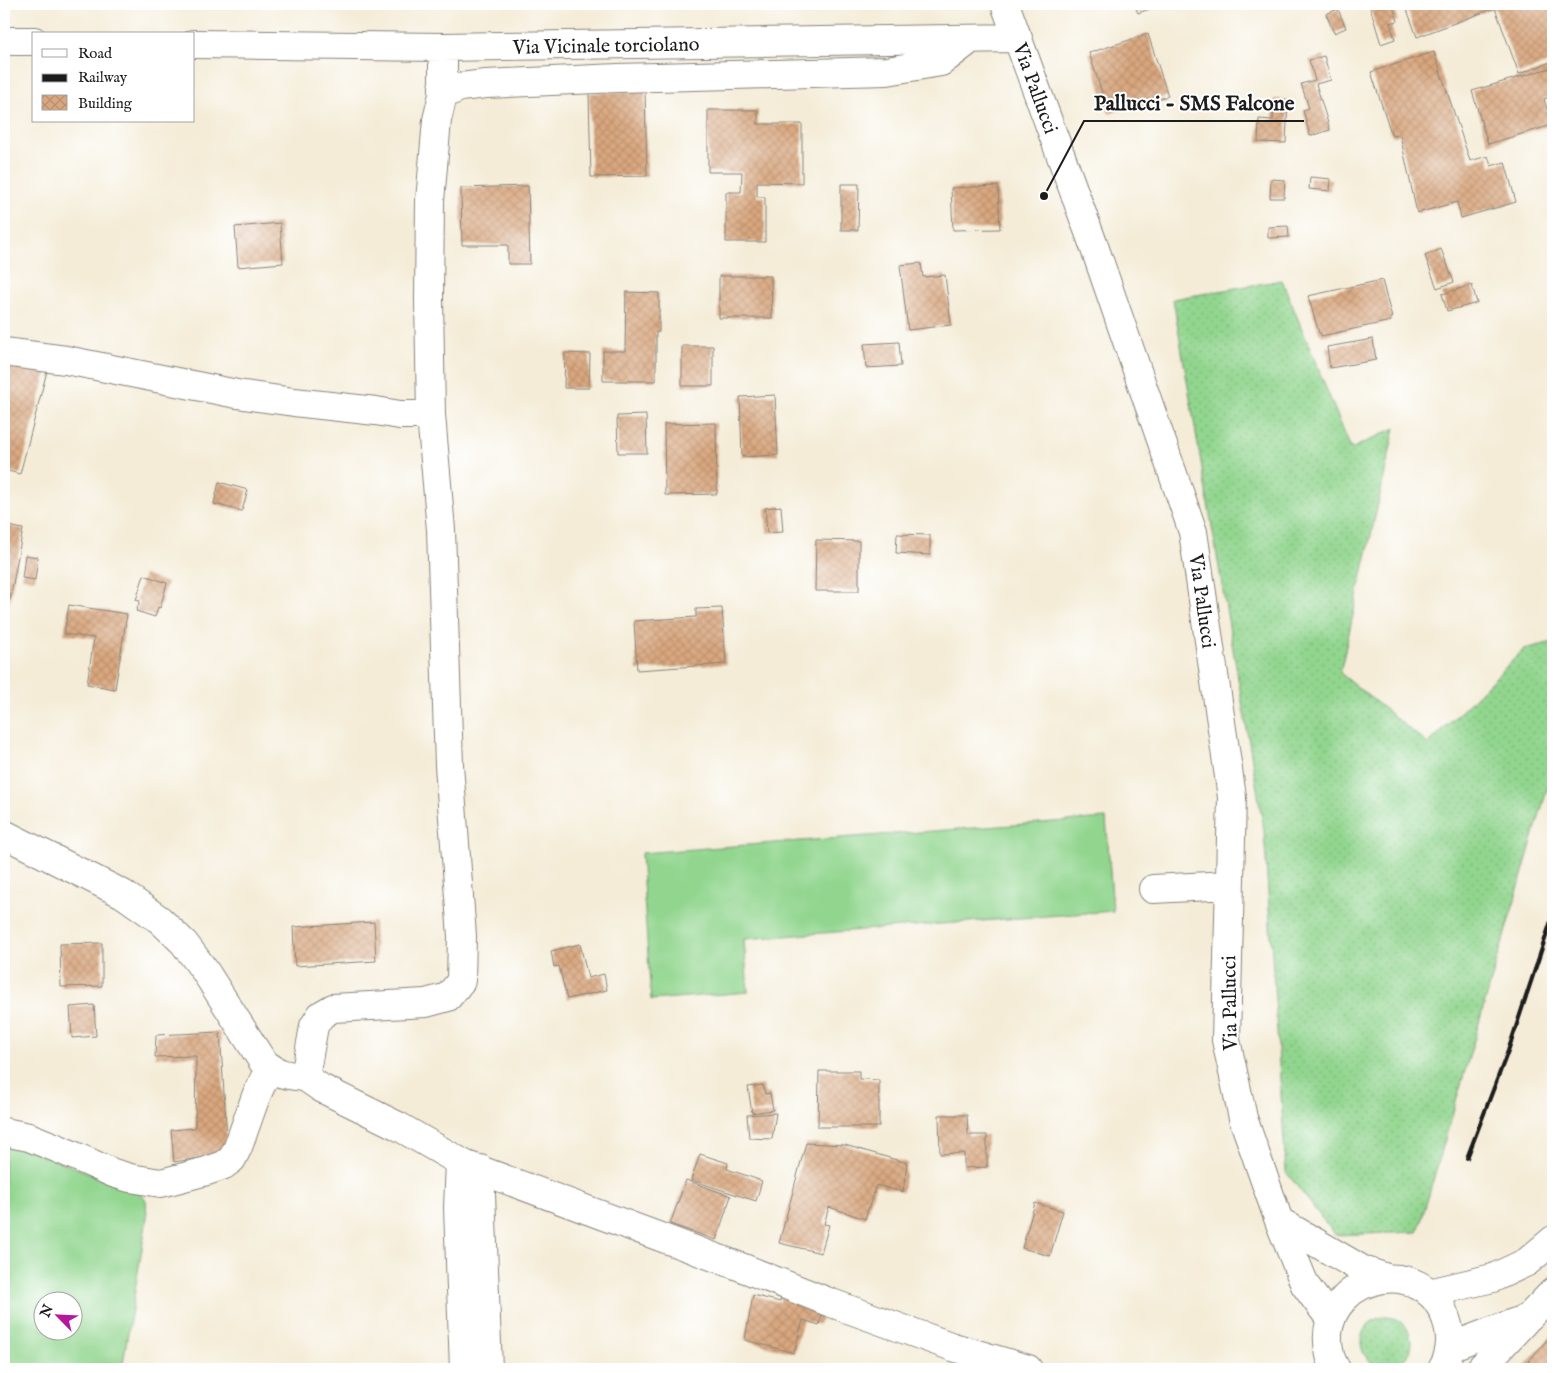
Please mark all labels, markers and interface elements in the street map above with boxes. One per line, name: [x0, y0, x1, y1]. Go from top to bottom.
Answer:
legend: [32, 32, 195, 122]
street label: Via Vicinale torciolano: [511, 32, 700, 61]
street label: Via Pallucci: [1006, 39, 1063, 138]
text: Road: [78, 44, 113, 63]
text: Railway: [78, 68, 128, 87]
callout: Pallucci - SMS Falcone: [1084, 85, 1304, 121]
text: Pallucci - SMS Falcone: [1094, 91, 1295, 118]
text: Building: [78, 94, 133, 113]
street label: Via Pallucci: [1182, 551, 1221, 650]
street label: Via Pallucci: [1217, 955, 1244, 1052]
north arrow: [32, 1290, 82, 1340]
text: N: [36, 1302, 58, 1321]

